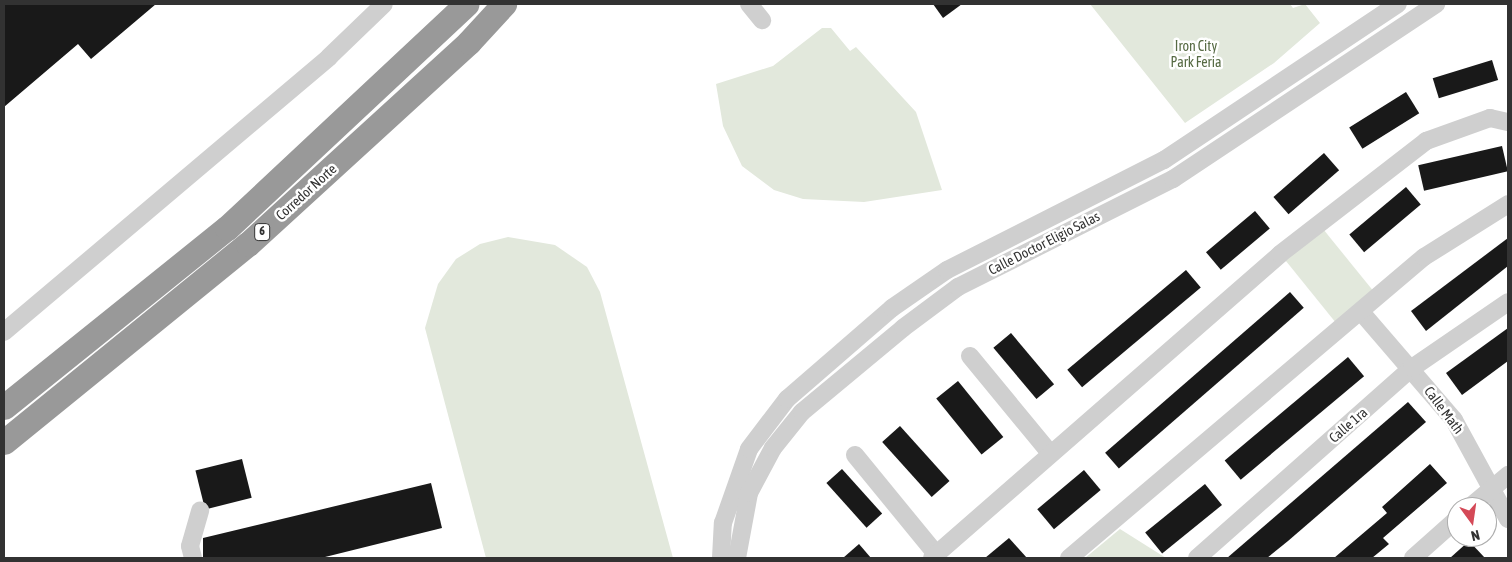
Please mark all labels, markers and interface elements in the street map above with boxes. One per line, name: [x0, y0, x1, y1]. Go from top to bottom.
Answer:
park label: Iron City Park Feria: [1171, 38, 1221, 70]
street label: Corredor Norte: [272, 160, 340, 224]
street label: Calle Doctor Eligio Salas: [986, 208, 1102, 278]
road number: 6: [253, 222, 271, 242]
street label: Calle Math: [1421, 383, 1467, 437]
street label: Calle 1ra: [1325, 404, 1371, 446]
north arrow: [1447, 497, 1497, 547]
text: N: [1469, 527, 1481, 544]

